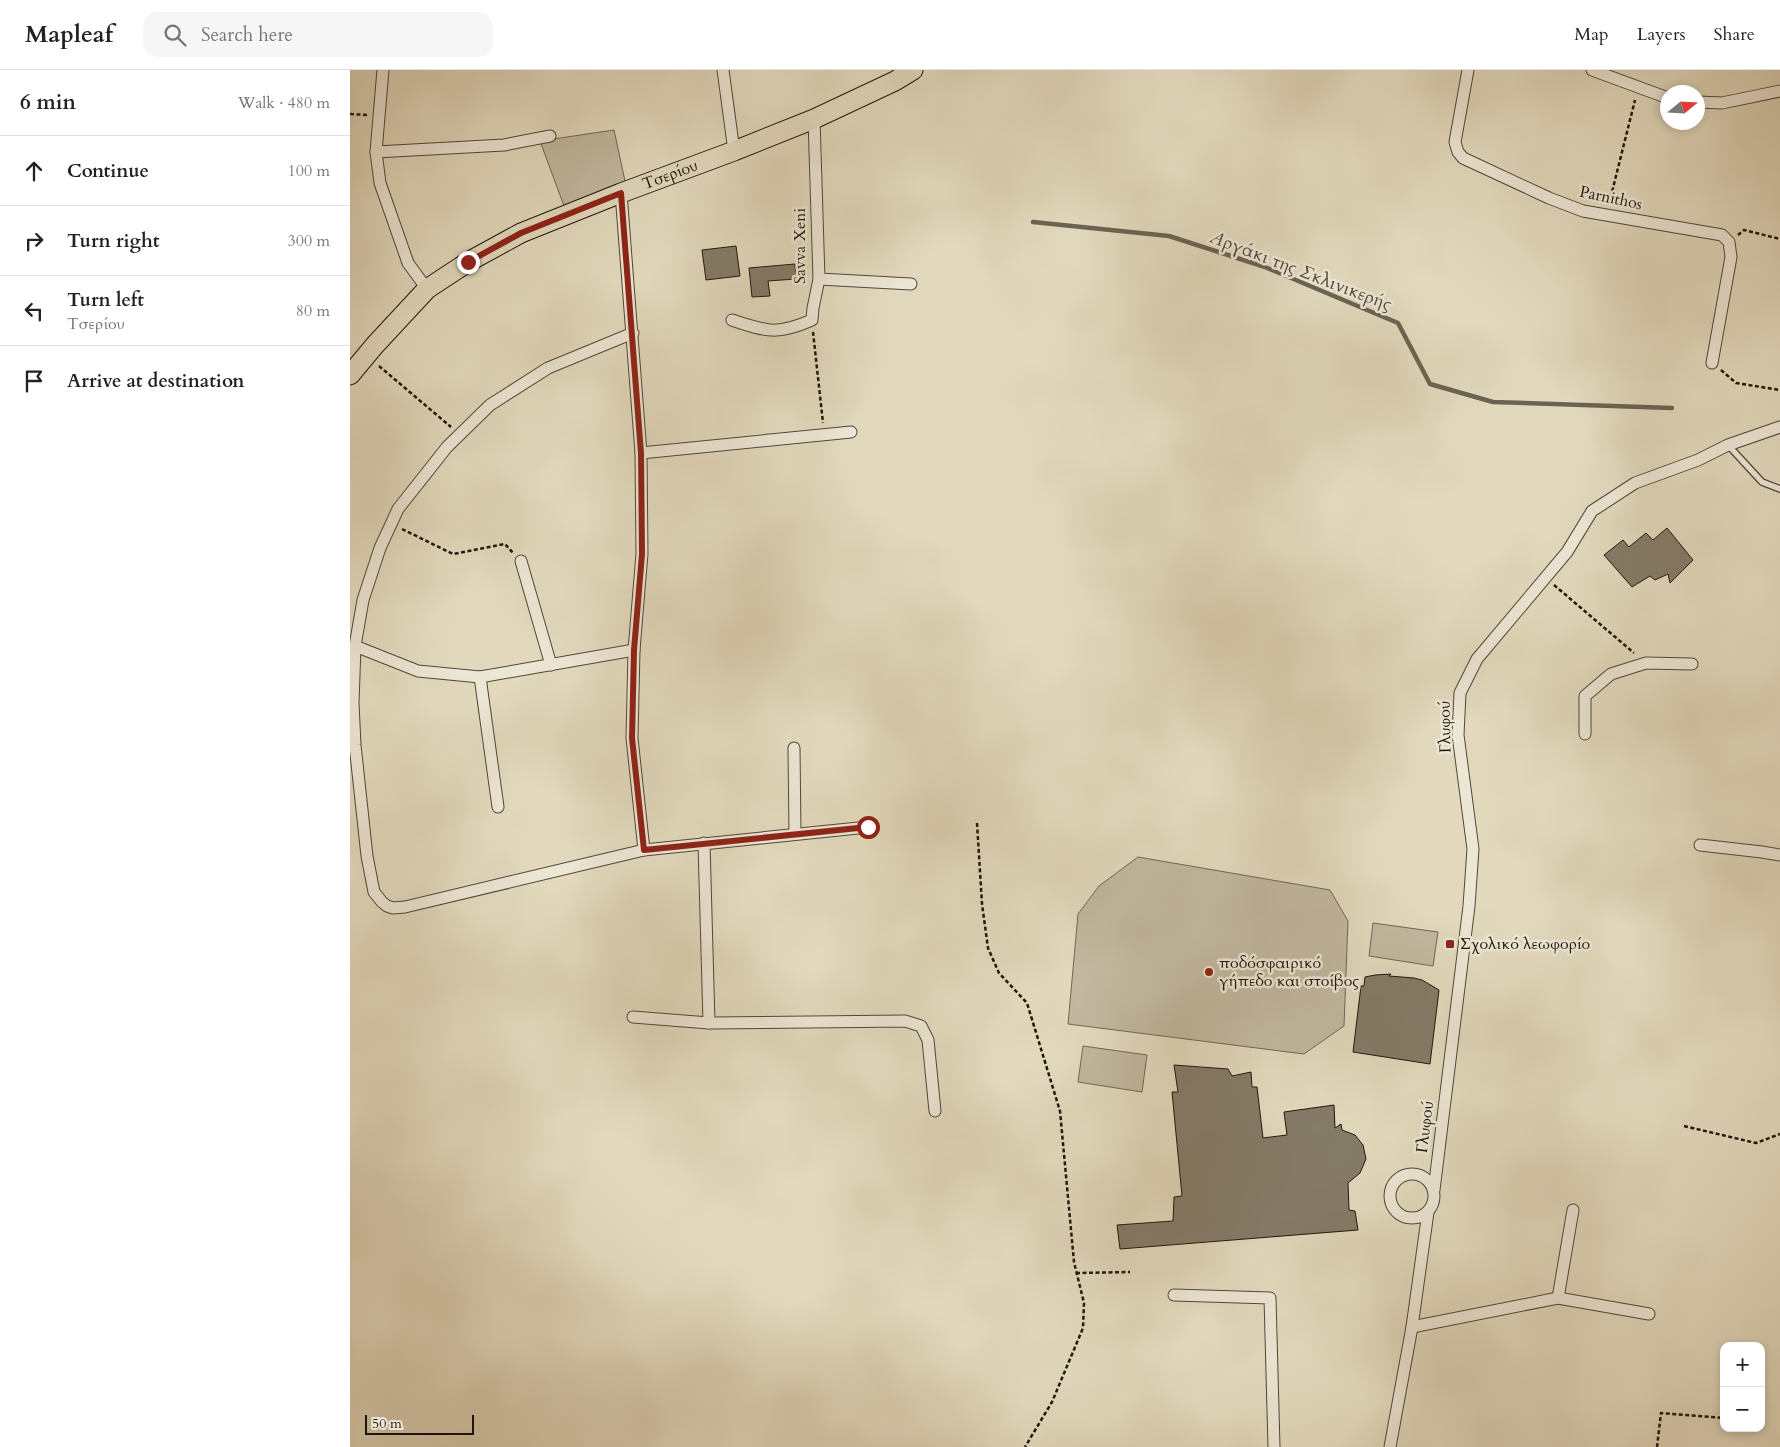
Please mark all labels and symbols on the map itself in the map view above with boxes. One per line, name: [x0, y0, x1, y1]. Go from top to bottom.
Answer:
north arrow: [1660, 85, 1705, 130]
street label: Τσερίου: [639, 154, 701, 195]
street label: Parnithos: [1578, 181, 1644, 215]
street label: Savva Xeni: [789, 208, 811, 284]
water label: Αργάκι της Σκλινικερής: [1206, 224, 1396, 317]
route end: [457, 251, 480, 274]
street label: Γλυφού: [1434, 701, 1456, 753]
route start: [857, 816, 880, 839]
place label: Σχολικό λεωφορίο: [1460, 933, 1591, 955]
marker: Σχολικό λεωφορίο: [1444, 938, 1456, 950]
place label: ποδόσφαιρικό γήπεδο και στοίβος: [1219, 952, 1359, 992]
marker: ποδόσφαιρικό γήπεδο και στοίβος: [1203, 966, 1215, 978]
street label: Γλυφού: [1411, 1100, 1439, 1154]
scale bar: [365, 1412, 474, 1435]

